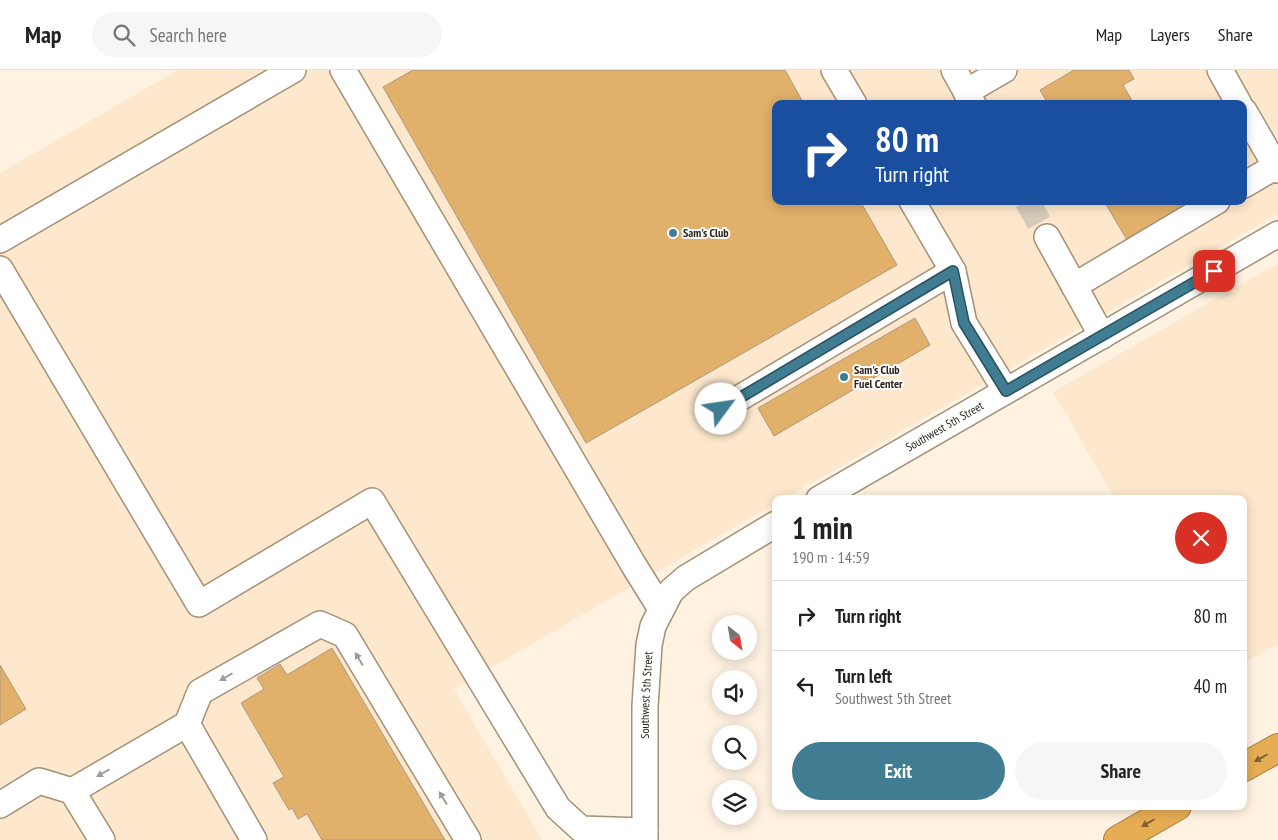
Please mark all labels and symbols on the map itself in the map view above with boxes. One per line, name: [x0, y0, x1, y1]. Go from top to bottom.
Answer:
place label: Sam's Club: [683, 225, 729, 240]
marker: Sam's Club: [667, 227, 679, 239]
pin: [1193, 250, 1235, 292]
place label: Sam's Club Fuel Center: [854, 362, 903, 391]
marker: Sam's Club Fuel Center: [838, 371, 850, 383]
position arrow: [694, 382, 746, 434]
street label: Southwest 5th Street: [903, 397, 987, 454]
north arrow: [712, 615, 758, 660]
street label: Southwest 5th Street: [637, 650, 656, 739]
one-way arrow: [355, 652, 364, 665]
one-way arrow: [219, 673, 234, 681]
one-way arrow: [1254, 753, 1267, 762]
one-way arrow: [96, 769, 109, 778]
one-way arrow: [438, 792, 447, 805]
one-way arrow: [1141, 819, 1154, 828]

